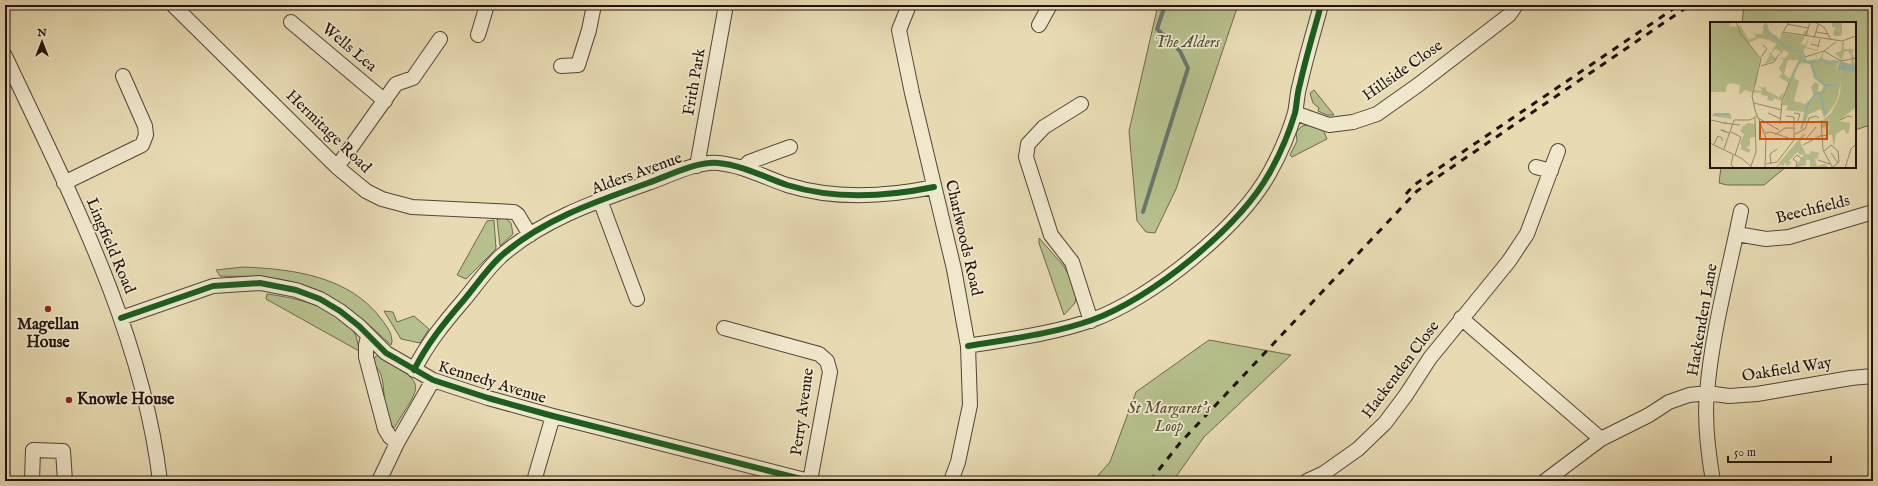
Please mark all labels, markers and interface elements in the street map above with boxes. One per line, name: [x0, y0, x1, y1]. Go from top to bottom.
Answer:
street label: Wells Lea: [318, 19, 381, 77]
north arrow: [22, 22, 62, 62]
inset map: [1710, 22, 1856, 168]
text: N: [36, 26, 47, 40]
park label: The Alders: [1154, 33, 1220, 53]
street label: Hillside Close: [1359, 36, 1447, 106]
street label: Frith Park: [679, 46, 711, 117]
street label: Hermitage Road: [281, 86, 375, 178]
street label: Alders Avenue: [588, 148, 685, 200]
street label: Charlwoods Road: [940, 178, 986, 298]
street label: Beechfields: [1774, 191, 1853, 229]
street label: Lingfield Road: [81, 195, 139, 297]
street label: Hackenden Lane: [1683, 262, 1723, 378]
marker: Magellan House: [43, 304, 53, 314]
place label: Magellan House: [17, 315, 80, 353]
street label: Hackenden Close: [1358, 317, 1444, 423]
street label: Oakfield Way: [1741, 353, 1833, 387]
street label: Kennedy Avenue: [436, 357, 548, 409]
street label: Perry Avenue: [787, 367, 819, 457]
place label: Knowle House: [77, 390, 175, 410]
marker: Knowle House: [64, 395, 74, 405]
park label: St Margaret's Loop: [1127, 399, 1211, 437]
scale bar: [1728, 438, 1831, 464]
text: 50 m: [1734, 445, 1756, 460]

